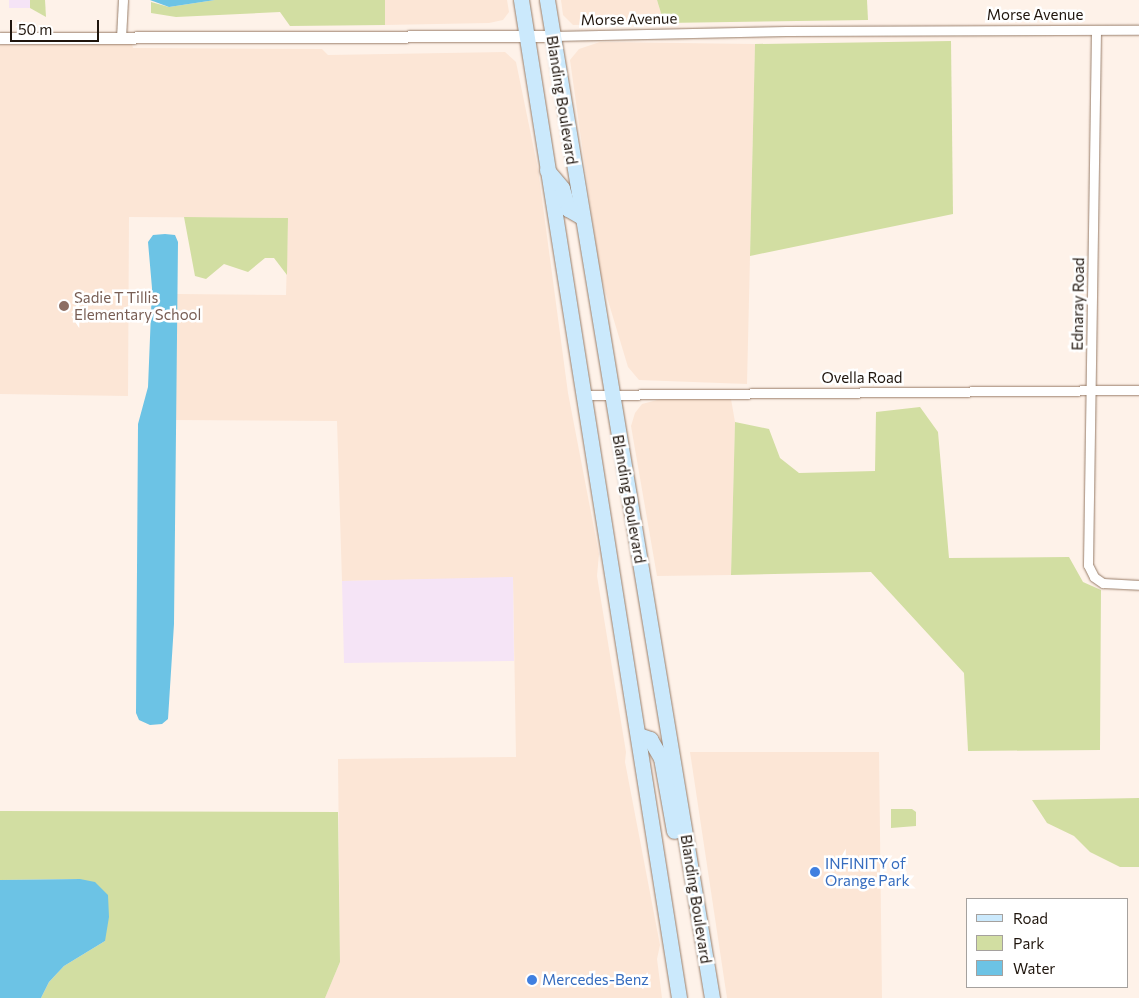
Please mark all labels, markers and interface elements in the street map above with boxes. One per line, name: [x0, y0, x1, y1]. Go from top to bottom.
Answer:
street label: Morse Avenue: [987, 6, 1083, 24]
street label: Morse Avenue: [581, 9, 677, 29]
scale bar: [12, 10, 101, 42]
text: 50 m: [18, 20, 52, 38]
street label: Blanding Boulevard: [543, 34, 581, 166]
street label: Ednaray Road: [1068, 257, 1088, 351]
place label: Sadie T Tillis Elementary School: [74, 288, 201, 323]
marker: Sadie T Tillis Elementary School: [58, 300, 70, 312]
street label: Ovella Road: [822, 369, 902, 387]
street label: Blanding Boulevard: [609, 433, 649, 565]
street label: Blanding Boulevard: [677, 833, 715, 965]
place label: INFINITY of Orange Park: [825, 854, 910, 889]
marker: INFINITY of Orange Park: [809, 866, 821, 878]
legend: [966, 898, 1129, 988]
text: Road: [1013, 909, 1048, 927]
text: Park: [1013, 934, 1044, 952]
text: Water: [1013, 959, 1055, 977]
place label: Mercedes-Benz: [542, 971, 649, 989]
marker: Mercedes-Benz: [526, 974, 538, 986]

